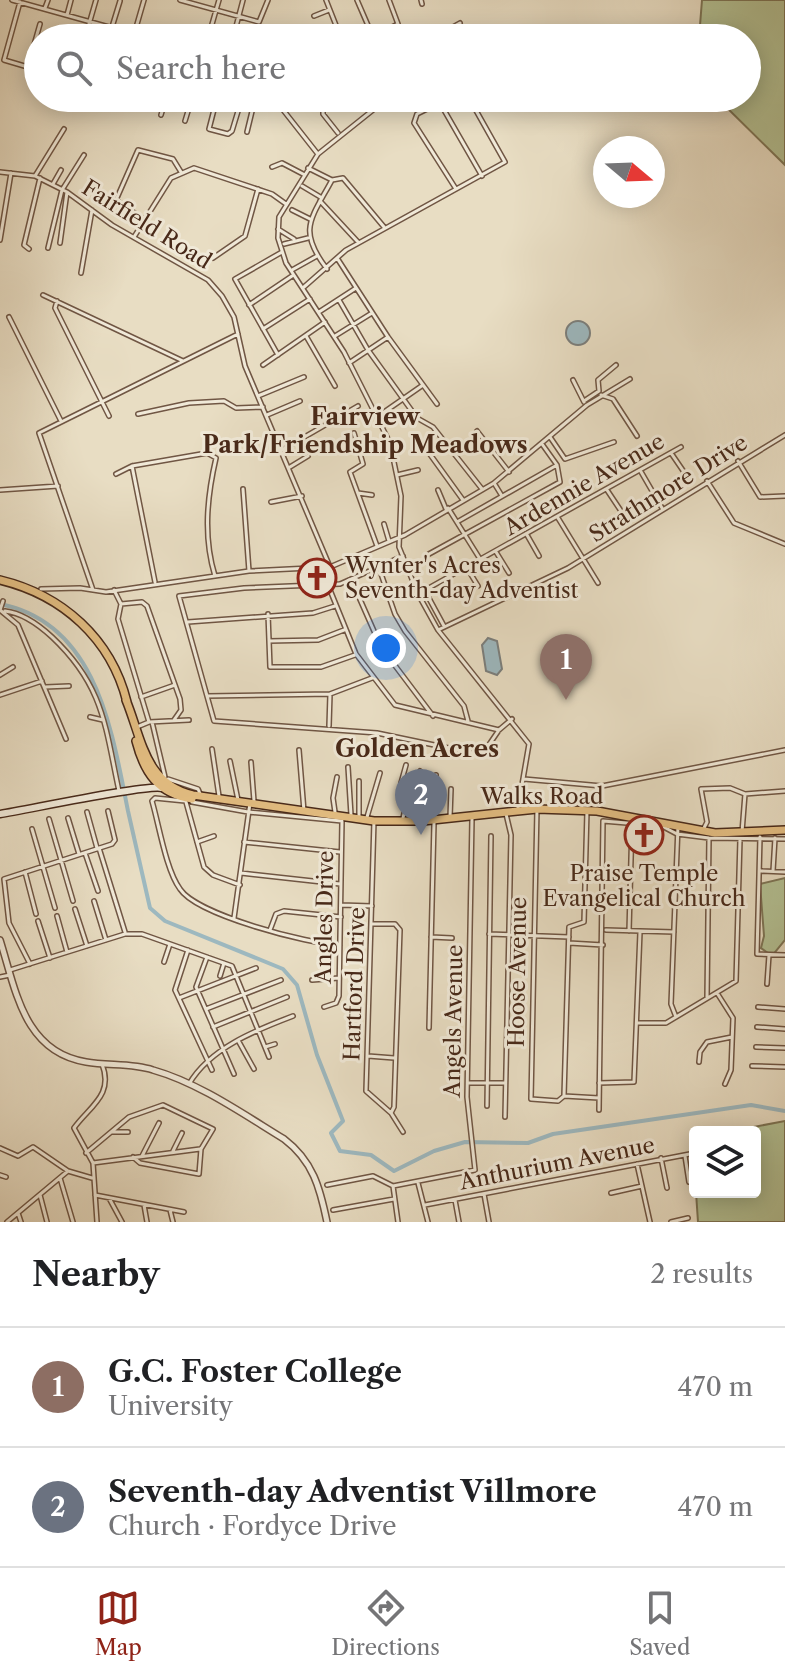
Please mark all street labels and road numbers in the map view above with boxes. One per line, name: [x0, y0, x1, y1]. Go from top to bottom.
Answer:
street label: Fairfield Road: [77, 174, 216, 275]
street label: Ardennie Avenue: [498, 428, 669, 542]
street label: Strathmore Drive: [584, 429, 752, 548]
street label: Walks Road: [480, 783, 603, 810]
street label: Angles Drive: [310, 850, 339, 985]
street label: Hoose Avenue: [503, 897, 532, 1047]
street label: Hartford Drive: [338, 907, 371, 1061]
street label: Angels Avenue: [439, 944, 468, 1099]
street label: Anthurium Avenue: [456, 1131, 657, 1196]

